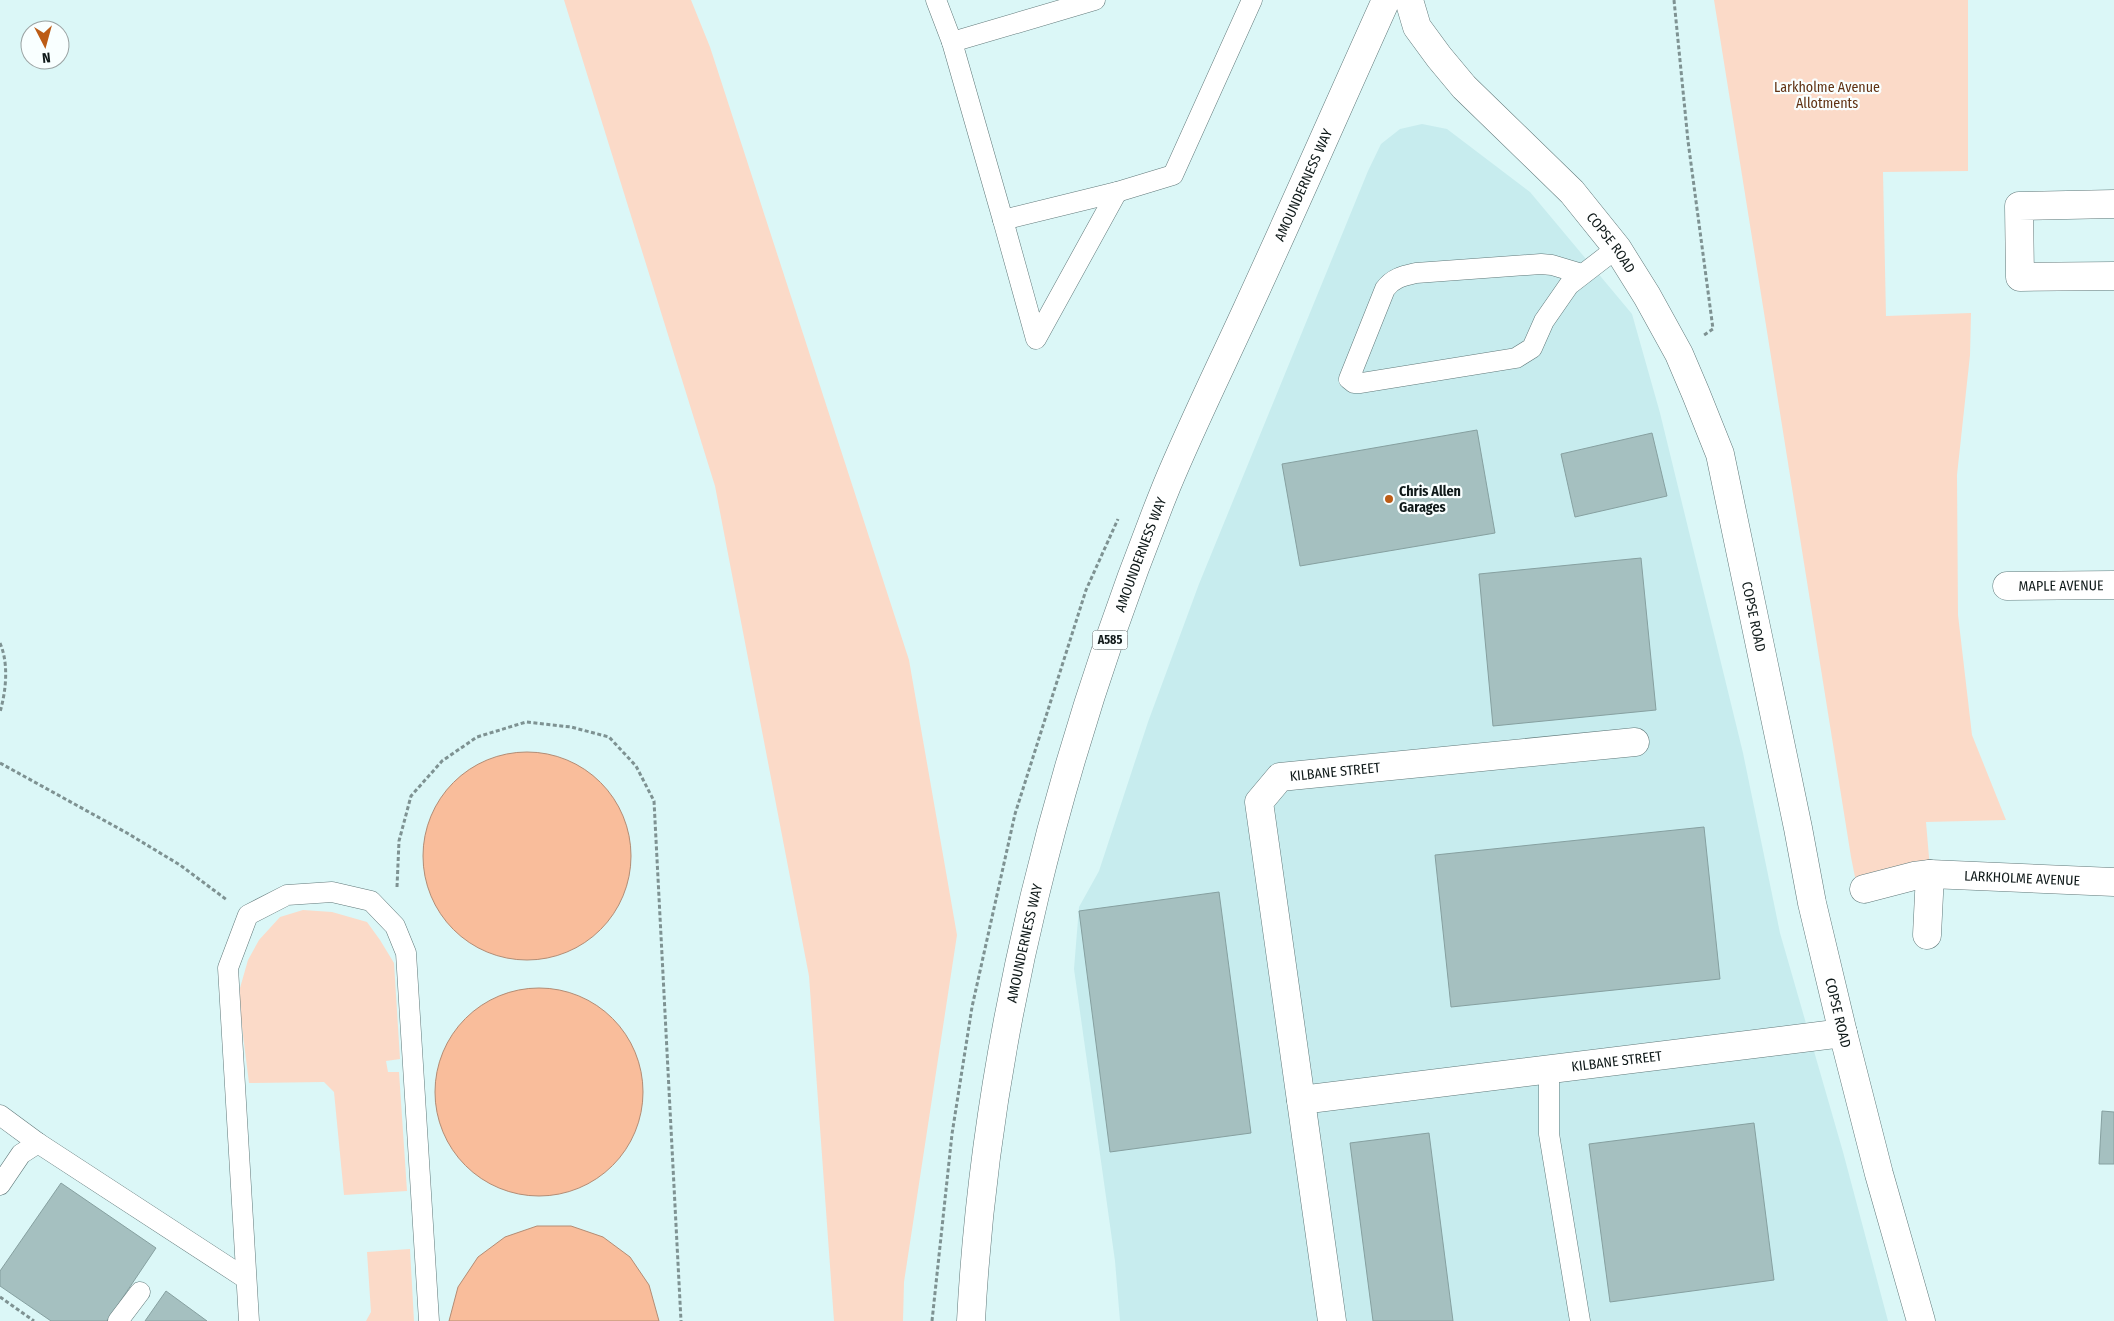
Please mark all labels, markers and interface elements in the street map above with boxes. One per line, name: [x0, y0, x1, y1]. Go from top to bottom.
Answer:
north arrow: [20, 20, 70, 70]
text: N: [41, 49, 51, 66]
park label: Larkholme Avenue Allotments: [1774, 79, 1880, 112]
street label: AMOUNDERNESS WAY: [1271, 126, 1336, 244]
street label: COPSE ROAD: [1583, 209, 1639, 276]
place label: Chris Allen Garages: [1399, 483, 1461, 516]
marker: Chris Allen Garages: [1383, 493, 1395, 505]
street label: AMOUNDERNESS WAY: [1111, 495, 1170, 614]
street label: MAPLE AVENUE: [2018, 577, 2104, 594]
street label: COPSE ROAD: [1738, 580, 1770, 653]
road number: A585: [1092, 630, 1128, 650]
street label: KILBANE STREET: [1289, 759, 1382, 785]
street label: LARKHOLME AVENUE: [1964, 867, 2081, 889]
street label: AMOUNDERNESS WAY: [1003, 882, 1046, 1004]
street label: COPSE ROAD: [1822, 976, 1855, 1049]
street label: KILBANE STREET: [1570, 1047, 1663, 1075]

